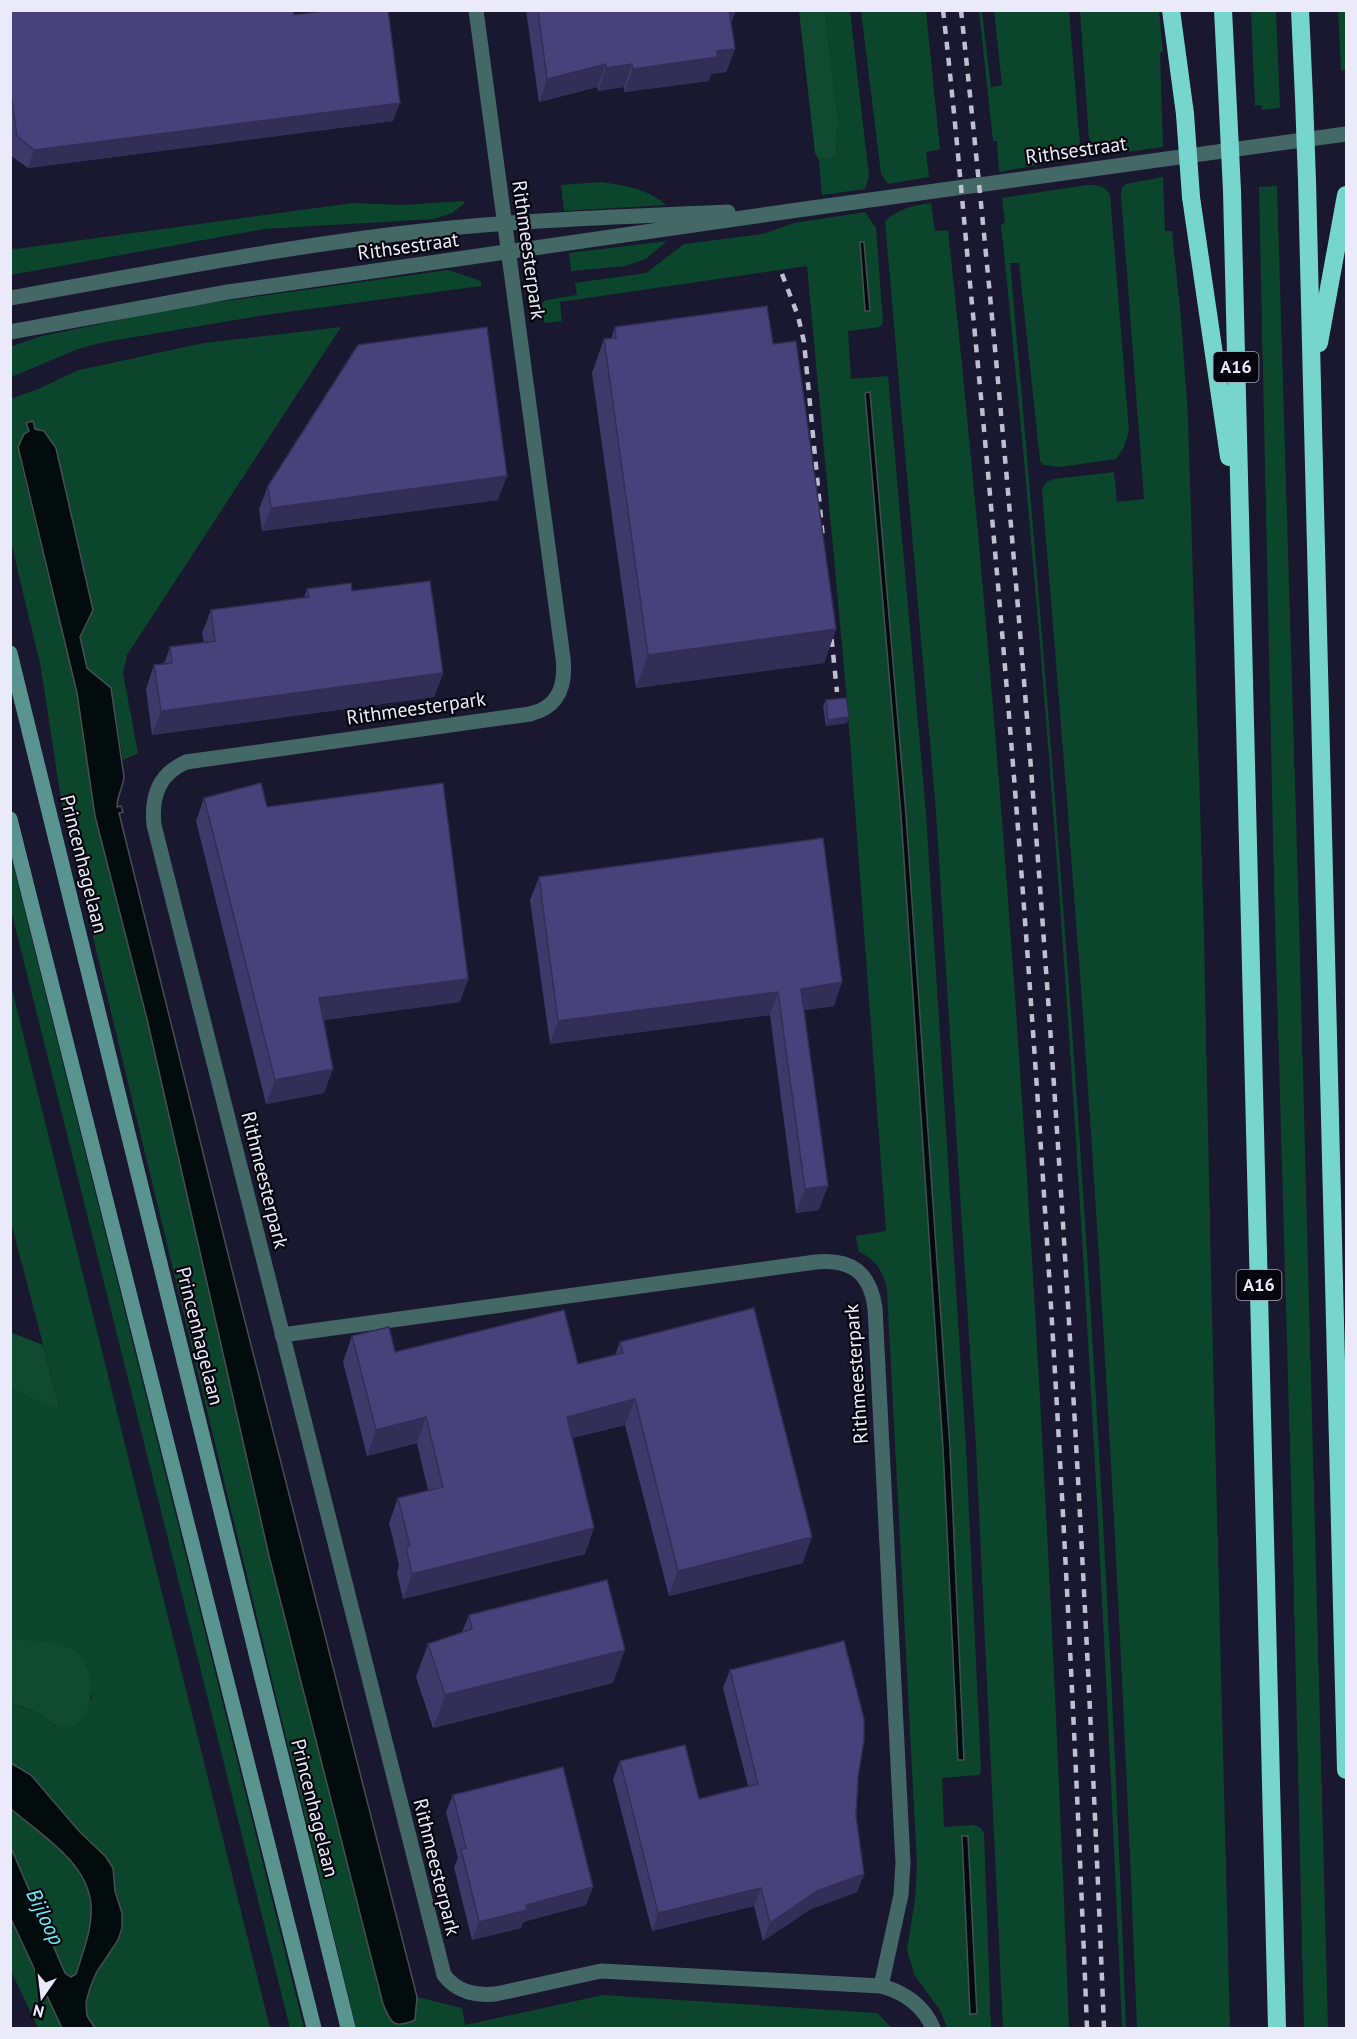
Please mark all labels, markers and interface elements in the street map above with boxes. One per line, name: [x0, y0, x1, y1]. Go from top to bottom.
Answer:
street label: Rithsestraat: [1024, 130, 1129, 170]
street label: Rithmeesterpark: [506, 179, 552, 322]
street label: Rithsestraat: [356, 226, 461, 266]
road number: A16: [1214, 352, 1258, 382]
street label: Rithmeesterpark: [345, 685, 488, 731]
street label: Princenhagelaan: [54, 792, 114, 936]
street label: Rithmeesterpark: [235, 1109, 295, 1252]
street label: Princenhagelaan: [170, 1264, 230, 1408]
road number: A16: [1236, 1270, 1282, 1300]
street label: Rithmeesterpark: [838, 1303, 874, 1445]
street label: Princenhagelaan: [285, 1736, 345, 1880]
street label: Rithmeesterpark: [407, 1796, 467, 1939]
water label: Bijloop: [20, 1884, 71, 1950]
north arrow: [12, 1967, 72, 2027]
text: N: [31, 2001, 46, 2023]

